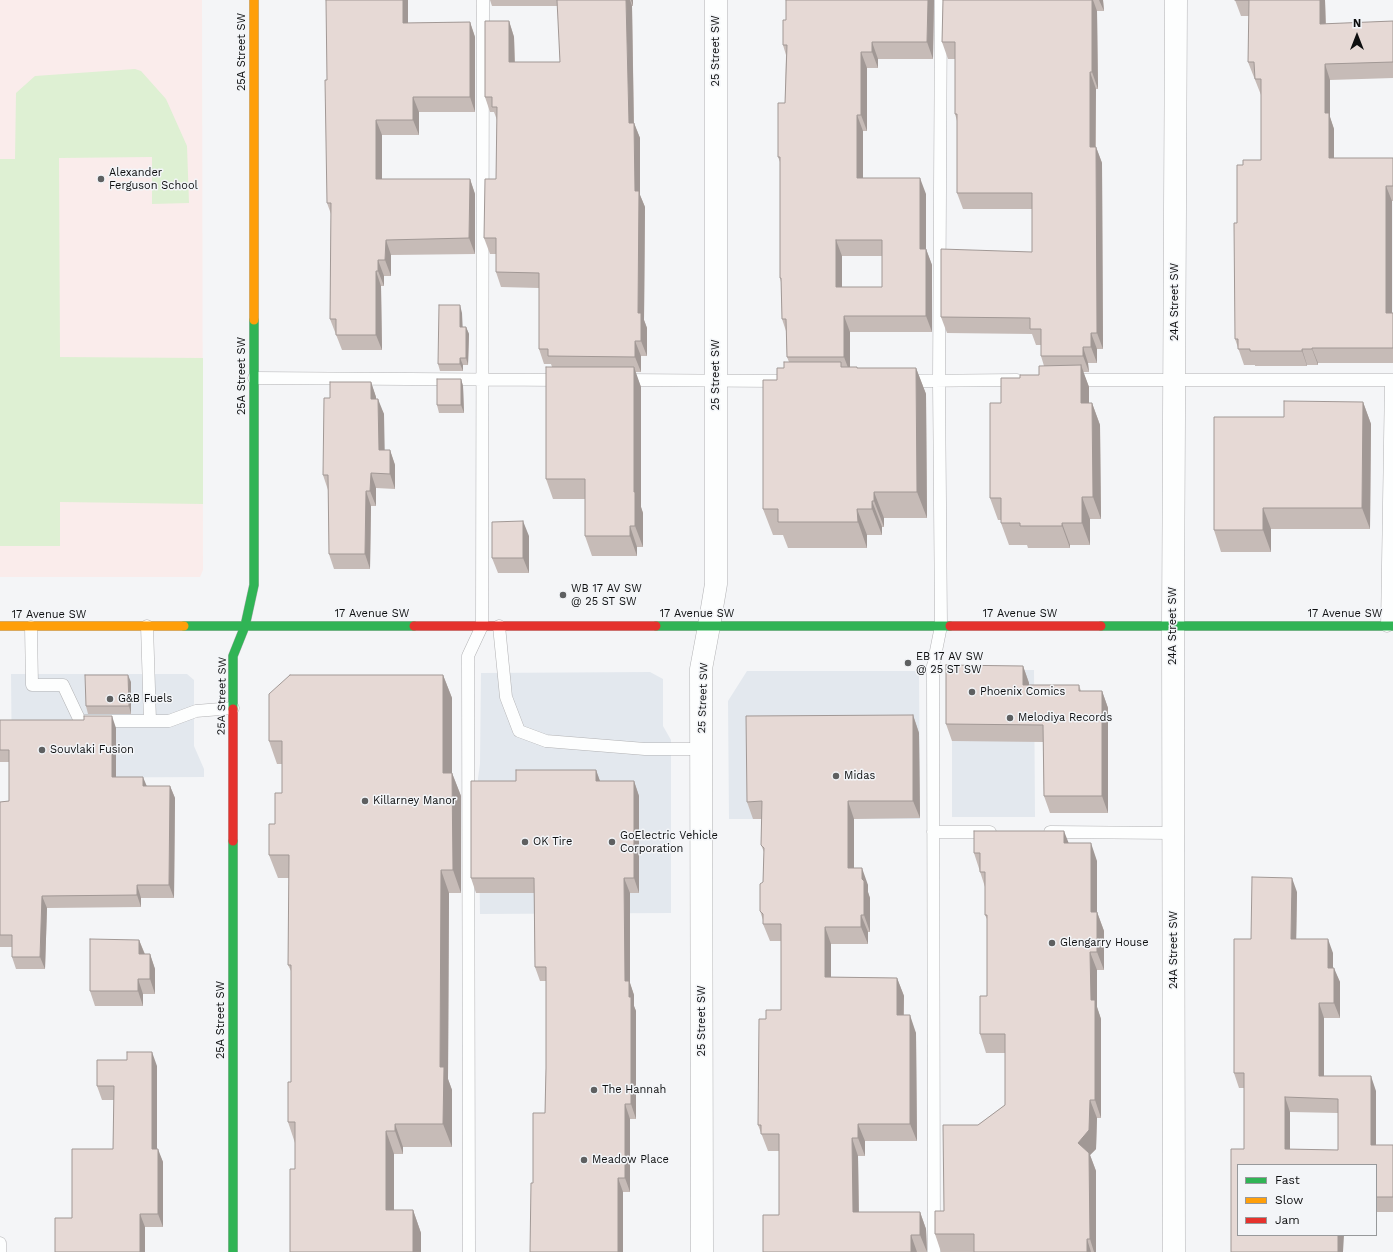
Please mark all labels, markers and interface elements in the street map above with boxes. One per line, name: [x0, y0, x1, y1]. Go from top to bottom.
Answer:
street label: 25A Street SW: [235, 13, 249, 91]
street label: 25 Street SW: [709, 16, 723, 86]
north arrow: [1337, 16, 1377, 56]
text: N: [1353, 17, 1361, 30]
place label: Alexander Ferguson School: [109, 166, 198, 192]
marker: Alexander Ferguson School: [96, 174, 106, 184]
street label: 24A Street SW: [1168, 263, 1182, 341]
street label: 25A Street SW: [235, 337, 249, 415]
street label: 25 Street SW: [709, 340, 723, 410]
place label: WB 17 AV SW @ 25 ST SW: [571, 582, 642, 608]
street label: 24A Street SW: [1166, 587, 1180, 665]
marker: WB 17 AV SW @ 25 ST SW: [558, 590, 568, 600]
street label: 17 Avenue SW: [335, 607, 409, 621]
street label: 17 Avenue SW: [660, 607, 734, 621]
street label: 17 Avenue SW: [983, 607, 1057, 621]
street label: 17 Avenue SW: [1308, 607, 1382, 621]
street label: 17 Avenue SW: [12, 608, 86, 622]
place label: EB 17 AV SW @ 25 ST SW: [916, 650, 983, 676]
street label: 25A Street SW: [215, 657, 229, 735]
marker: EB 17 AV SW @ 25 ST SW: [903, 658, 913, 668]
street label: 25 Street SW: [695, 662, 711, 734]
place label: Phoenix Comics: [980, 685, 1065, 699]
marker: Phoenix Comics: [967, 687, 977, 697]
place label: G&B Fuels: [118, 692, 172, 706]
marker: G&B Fuels: [105, 694, 115, 704]
place label: Melodiya Records: [1018, 711, 1112, 725]
marker: Melodiya Records: [1005, 713, 1015, 723]
place label: Souvlaki Fusion: [50, 743, 134, 757]
marker: Souvlaki Fusion: [37, 745, 47, 755]
place label: Midas: [844, 769, 875, 783]
marker: Midas: [831, 771, 841, 781]
place label: Killarney Manor: [373, 794, 456, 808]
marker: Killarney Manor: [360, 796, 370, 806]
place label: GoElectric Vehicle Corporation: [620, 829, 718, 855]
place label: OK Tire: [533, 835, 572, 849]
marker: OK Tire: [520, 837, 530, 847]
marker: GoElectric Vehicle Corporation: [607, 837, 617, 847]
street label: 24A Street SW: [1167, 911, 1181, 989]
place label: Glengarry House: [1060, 936, 1148, 950]
marker: Glengarry House: [1047, 938, 1057, 948]
street label: 25A Street SW: [214, 981, 228, 1059]
street label: 25 Street SW: [695, 986, 709, 1056]
place label: The Hannah: [602, 1083, 666, 1097]
marker: The Hannah: [589, 1085, 599, 1095]
place label: Meadow Place: [592, 1153, 669, 1167]
marker: Meadow Place: [579, 1155, 589, 1165]
legend: [1237, 1164, 1377, 1236]
text: Fast: [1275, 1173, 1300, 1187]
text: Slow: [1275, 1193, 1303, 1207]
text: Jam: [1275, 1213, 1300, 1227]

